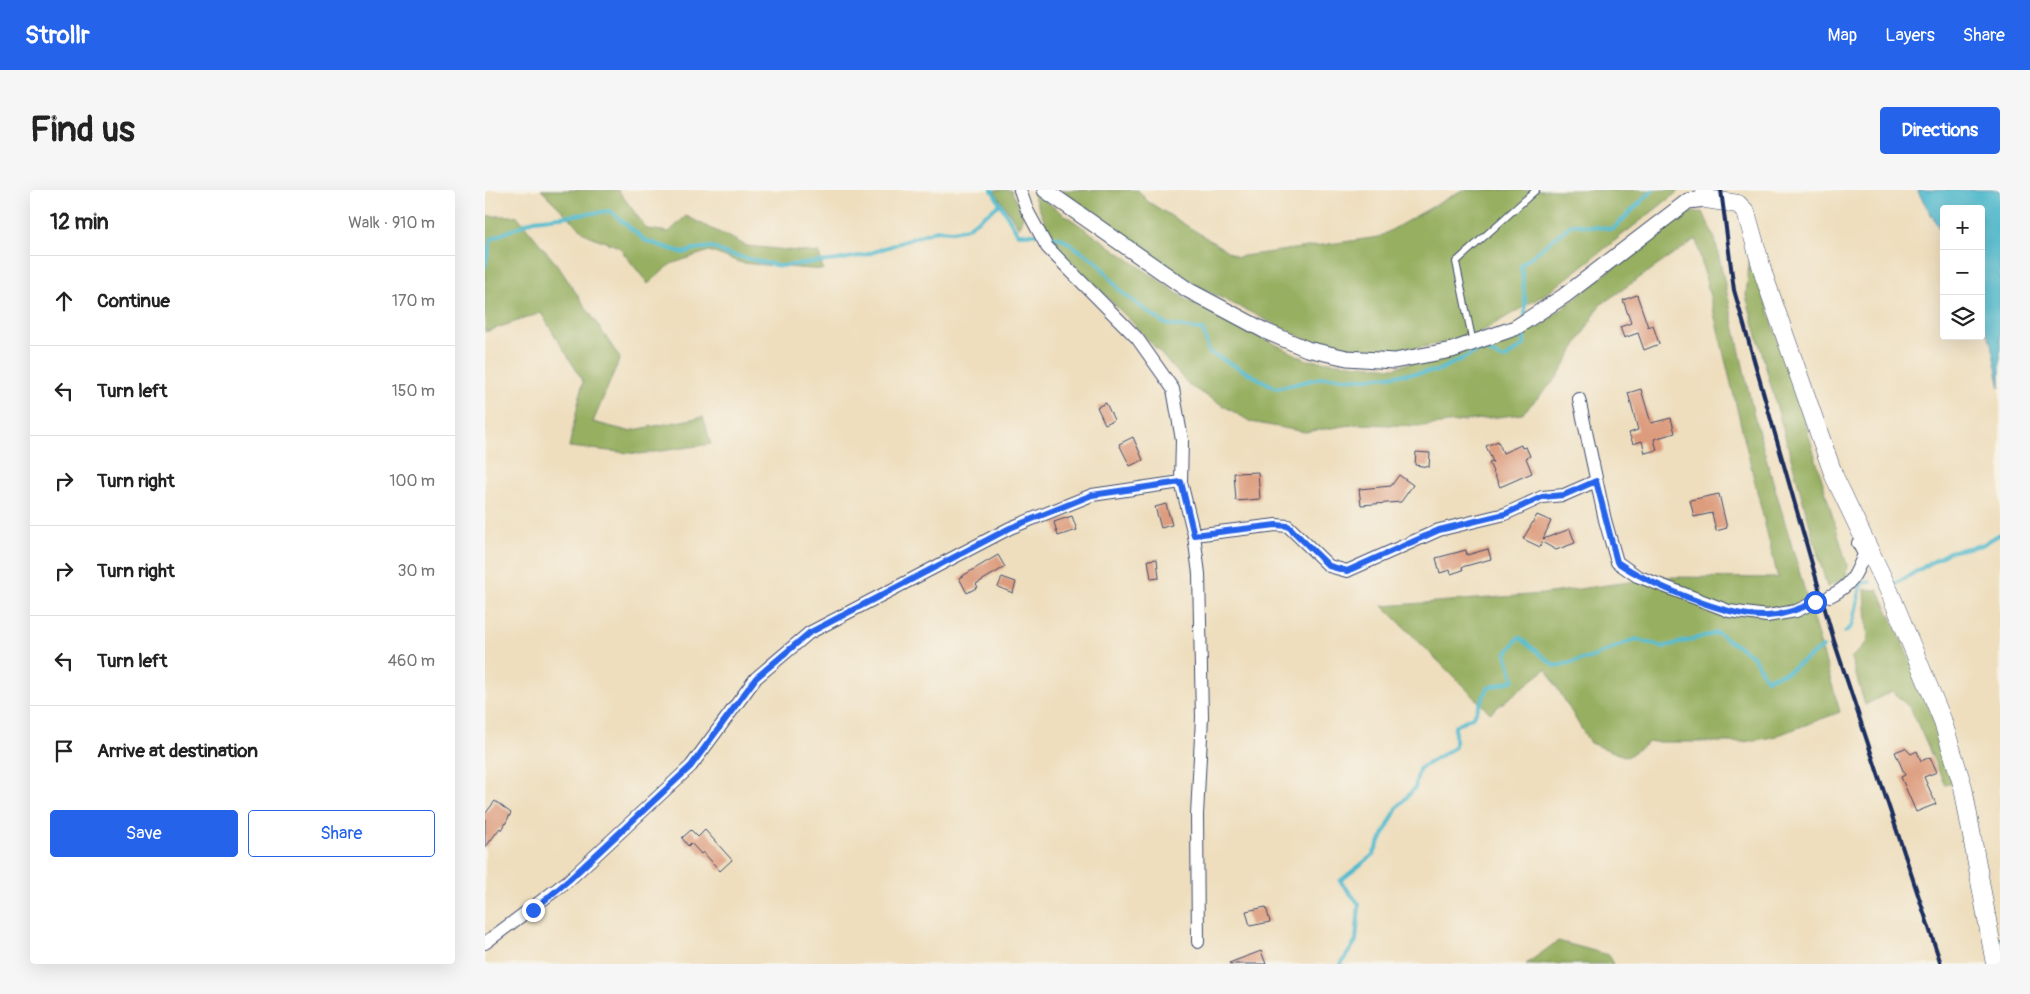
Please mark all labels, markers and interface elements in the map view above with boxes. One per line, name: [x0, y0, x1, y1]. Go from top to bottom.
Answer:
text: Strollr: [25, 21, 90, 50]
text: Map: [1828, 24, 1857, 47]
text: Layers: [1885, 24, 1935, 47]
text: Share: [1963, 24, 2005, 47]
button: Directions: [1880, 107, 2000, 154]
text: Find us: [30, 108, 135, 152]
map controls: [1940, 205, 1985, 340]
button: +: [1940, 205, 1985, 250]
text: 12 min: [50, 209, 109, 236]
text: Walk · 910 m: [348, 213, 435, 233]
button: −: [1940, 250, 1985, 295]
icon: ahead: [50, 287, 78, 315]
text: Continue: [97, 289, 170, 313]
text: 170 m: [392, 291, 435, 311]
button: layers: [1940, 295, 1985, 340]
icon: left: [50, 377, 78, 405]
text: Turn left: [97, 379, 167, 403]
text: 150 m: [391, 381, 435, 401]
icon: right: [50, 467, 78, 495]
text: Turn right: [97, 469, 175, 493]
text: 100 m: [389, 471, 435, 491]
icon: right: [50, 557, 78, 585]
text: Turn right: [97, 559, 175, 583]
text: 30 m: [397, 561, 435, 581]
route start: [1804, 591, 1827, 614]
icon: left: [50, 647, 78, 675]
text: Turn left: [97, 649, 167, 673]
text: 460 m: [388, 651, 435, 671]
icon: arrive: [50, 737, 78, 765]
text: Arrive at destination: [97, 739, 258, 763]
button: Save: [50, 810, 238, 857]
button: Share: [248, 810, 435, 857]
route end: [522, 899, 545, 922]

